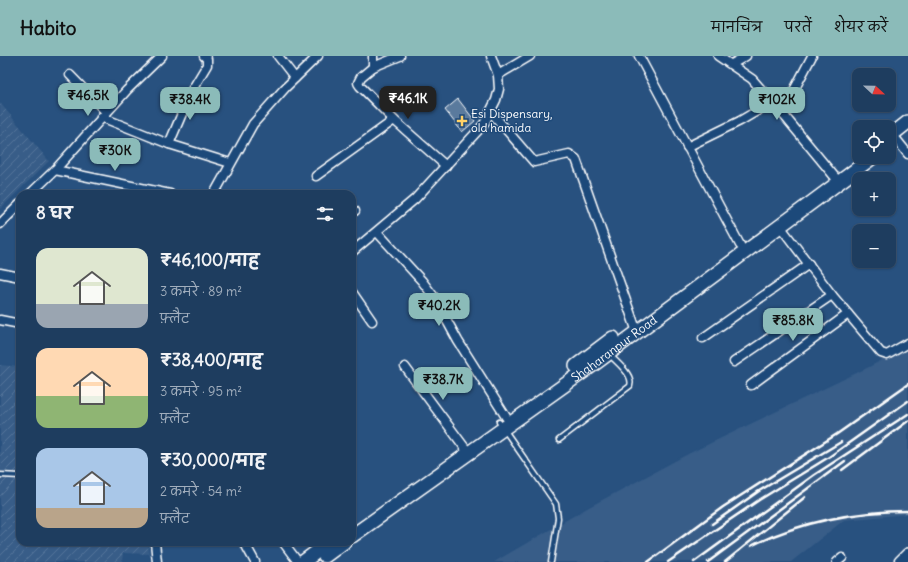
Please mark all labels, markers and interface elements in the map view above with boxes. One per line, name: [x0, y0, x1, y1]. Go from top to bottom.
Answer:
text: Habito: [20, 16, 76, 40]
text: मानचित्र: [711, 18, 762, 36]
text: परतें: [784, 18, 812, 36]
text: शेयर करें: [834, 18, 888, 36]
north arrow: [852, 68, 896, 112]
map controls: [852, 68, 896, 268]
pin: ₹46.5K: [55, 83, 121, 117]
pin: ₹46.1K: [375, 86, 441, 120]
text: ₹46.5K: [67, 87, 109, 104]
pin: ₹38.4K: [157, 87, 223, 121]
pin: ₹102K: [749, 87, 805, 121]
text: ₹46.1K: [388, 90, 428, 107]
text: ₹38.4K: [169, 91, 211, 108]
text: ₹102K: [758, 91, 796, 108]
place label: Esi Dispensary, old hamida: [471, 106, 553, 135]
marker: Esi Dispensary, old hamida: [456, 115, 468, 127]
button: locate: [852, 120, 896, 164]
pin: ₹30K: [91, 138, 139, 172]
text: ₹30K: [99, 142, 131, 159]
button: +: [852, 172, 896, 216]
text: 8 घर: [36, 202, 72, 224]
icon: filters: [314, 203, 336, 225]
button: −: [852, 224, 896, 268]
text: ₹46,100/माह: [160, 249, 259, 271]
icon: home: [68, 264, 116, 312]
text: 3 कमरे · 89 m²: [160, 283, 242, 300]
pin: ₹40.2K: [406, 293, 472, 327]
text: ₹40.2K: [418, 297, 460, 314]
pin: ₹85.8K: [760, 308, 826, 342]
text: फ़्लैट: [160, 310, 190, 327]
street label: Shaharanpur Road: [568, 312, 660, 385]
text: ₹85.8K: [772, 312, 814, 329]
text: ₹38,400/माह: [160, 349, 262, 371]
icon: home: [68, 364, 116, 412]
pin: ₹38.7K: [410, 367, 476, 401]
text: ₹38.7K: [423, 371, 463, 388]
text: 3 कमरे · 95 m²: [160, 383, 242, 400]
text: फ़्लैट: [160, 410, 190, 427]
text: ₹30,000/माह: [160, 449, 266, 471]
icon: home: [68, 464, 116, 512]
text: 2 कमरे · 54 m²: [160, 483, 242, 500]
text: फ़्लैट: [160, 510, 190, 527]

